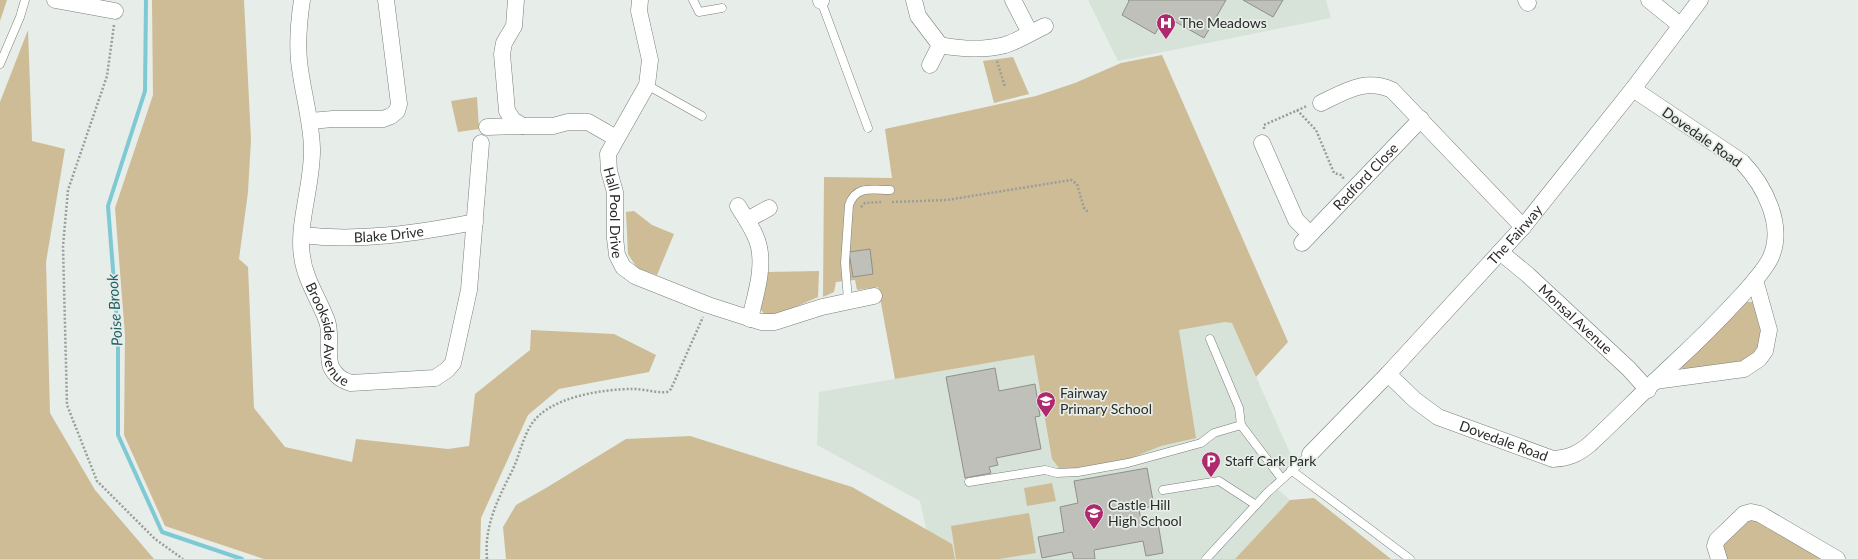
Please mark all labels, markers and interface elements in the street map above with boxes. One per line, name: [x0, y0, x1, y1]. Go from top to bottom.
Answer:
hospital icon: The Meadows: [1155, 12, 1177, 40]
place label: The Meadows: [1180, 14, 1267, 31]
street label: Dovedale Road: [1659, 103, 1745, 170]
street label: Radford Close: [1329, 139, 1401, 213]
street label: Hall Pool Drive: [600, 165, 626, 259]
street label: The Fairway: [1484, 201, 1546, 268]
street label: Blake Drive: [353, 222, 425, 245]
water label: Poise Brook: [102, 272, 126, 347]
street label: Brookside Avenue: [303, 280, 352, 389]
street label: Monsal Avenue: [1535, 280, 1616, 357]
place label: Fairway Primary School: [1060, 384, 1152, 417]
school or university icon: Fairway Primary School: [1035, 390, 1057, 418]
street label: Dovedale Road: [1457, 417, 1550, 464]
parking icon: Staff Cark Park: [1200, 450, 1222, 478]
place label: Staff Cark Park: [1225, 452, 1317, 469]
place label: Castle Hill High School: [1108, 496, 1182, 529]
school or university icon: Castle Hill High School: [1083, 502, 1105, 530]

